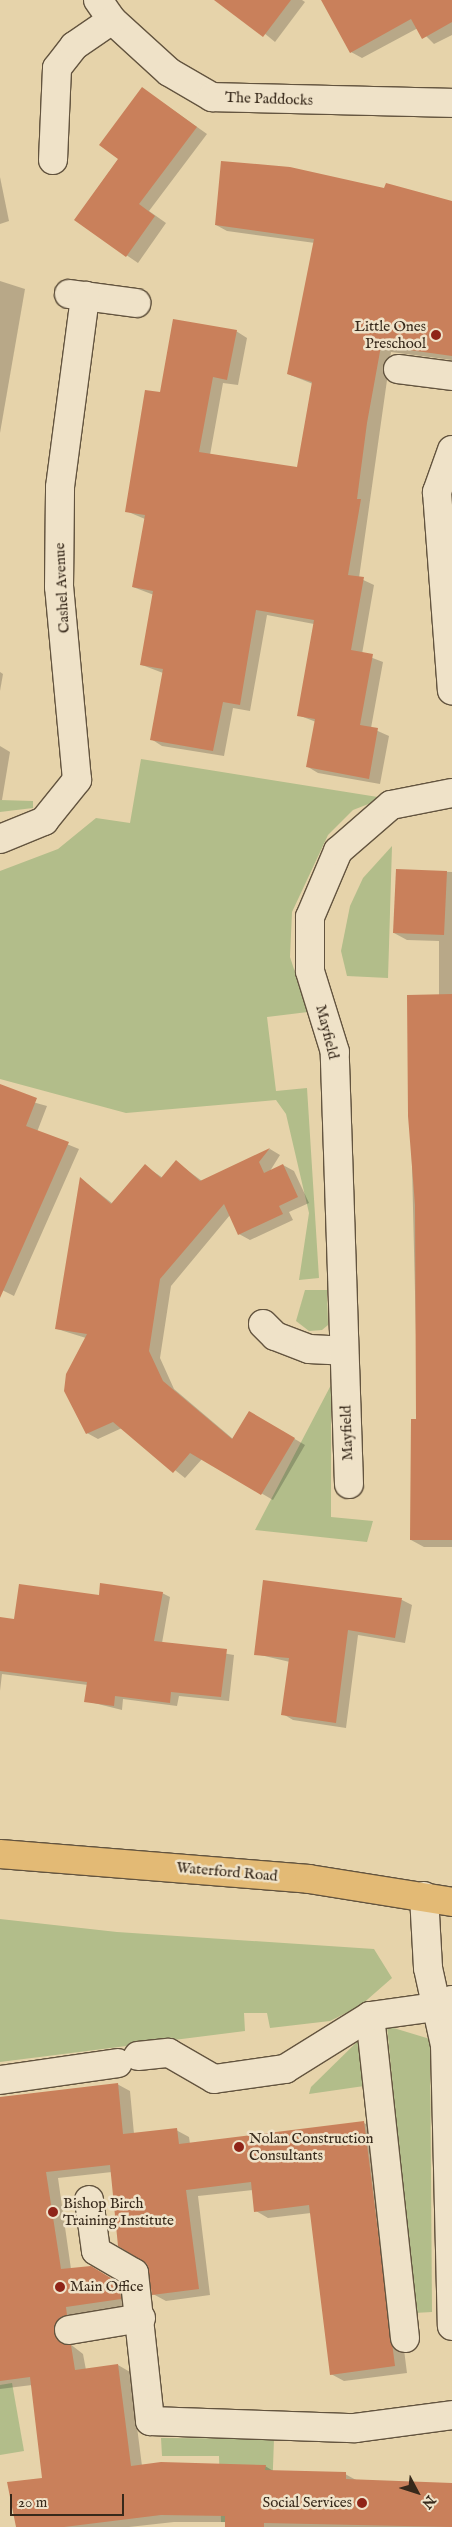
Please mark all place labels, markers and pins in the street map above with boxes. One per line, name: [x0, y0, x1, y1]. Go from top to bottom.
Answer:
place label: Little Ones Preschool: [354, 317, 426, 352]
marker: Little Ones Preschool: [430, 329, 442, 341]
place label: Nolan Construction Consultants: [249, 2129, 373, 2164]
marker: Nolan Construction Consultants: [233, 2141, 245, 2153]
place label: Bishop Birch Training Institute: [63, 2194, 174, 2229]
marker: Bishop Birch Training Institute: [47, 2206, 59, 2218]
place label: Main Office: [70, 2278, 143, 2296]
marker: Main Office: [54, 2281, 66, 2293]
place label: Social Services: [263, 2494, 352, 2512]
marker: Social Services: [356, 2497, 368, 2509]

